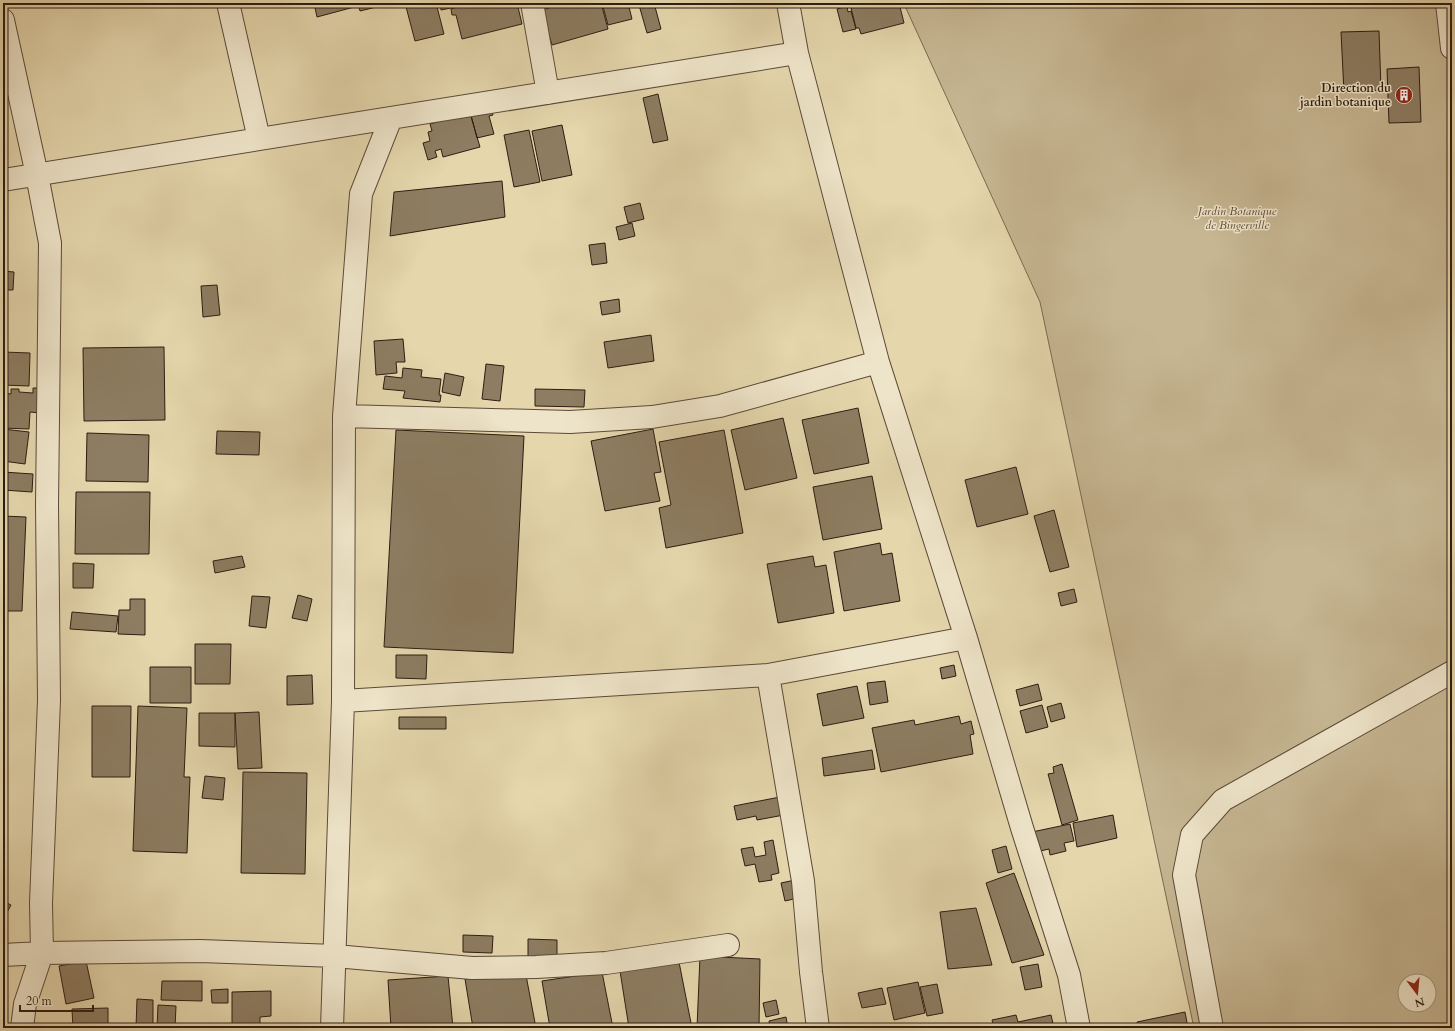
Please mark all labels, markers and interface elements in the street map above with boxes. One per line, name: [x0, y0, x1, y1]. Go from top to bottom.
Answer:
place label: Direction du jardin botanique: [1298, 80, 1391, 110]
building icon: Direction du jardin botanique: [1394, 85, 1414, 105]
park label: Jardin Botanique de Bingerville: [1195, 203, 1277, 233]
north arrow: [1397, 973, 1437, 1013]
scale bar: [20, 987, 93, 1013]
text: 20 m: [26, 993, 53, 1009]
text: N: [1413, 994, 1426, 1011]

